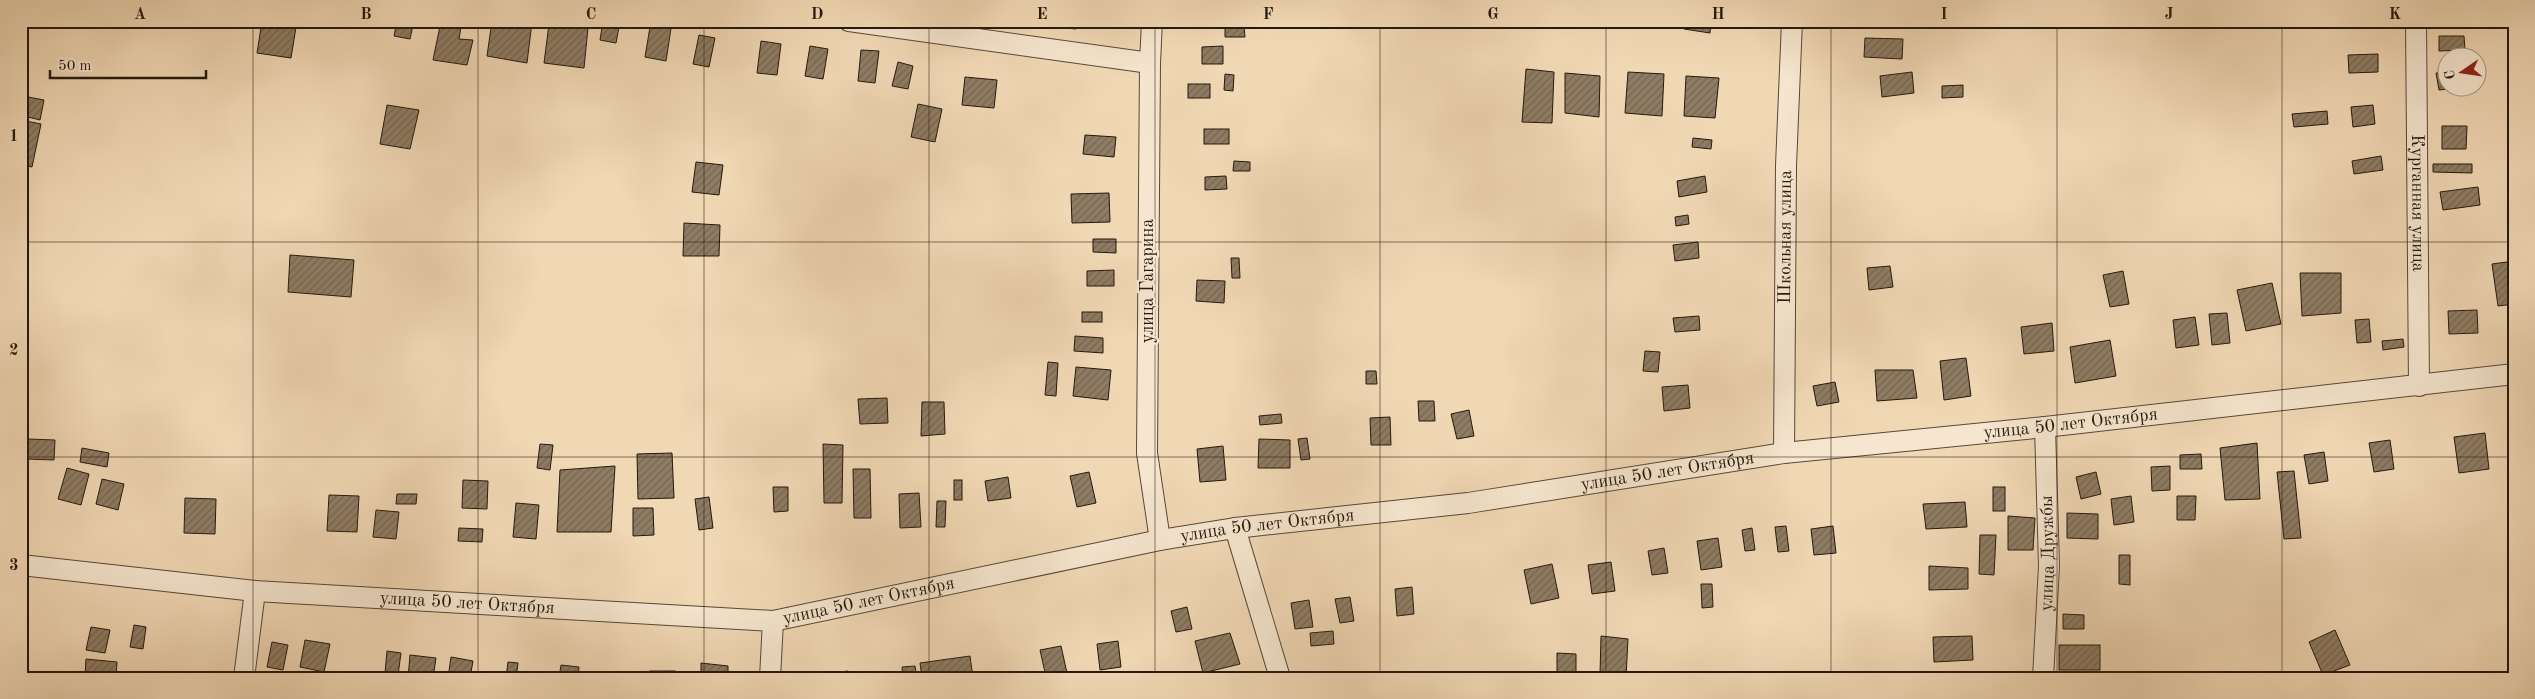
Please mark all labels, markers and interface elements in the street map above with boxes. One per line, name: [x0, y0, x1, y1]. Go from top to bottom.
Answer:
text: A: [134, 7, 146, 23]
text: B: [360, 7, 372, 23]
text: C: [586, 7, 596, 23]
text: D: [811, 7, 823, 23]
text: E: [1036, 7, 1048, 23]
text: F: [1263, 7, 1274, 23]
text: G: [1487, 7, 1499, 23]
text: H: [1711, 7, 1725, 23]
text: I: [1940, 7, 1948, 23]
text: J: [2165, 7, 2174, 23]
text: K: [2389, 7, 2401, 23]
scale bar: [50, 48, 206, 80]
north arrow: [2438, 48, 2488, 98]
text: 50 m: [58, 59, 92, 74]
text: С: [2442, 69, 2458, 81]
text: 1: [9, 129, 19, 145]
street label: Курганная улица: [2408, 134, 2427, 272]
street label: Школьная улица: [1776, 170, 1795, 304]
street label: улица Гагарина: [1139, 219, 1157, 343]
text: 2: [9, 343, 19, 359]
street label: улица 50 лет Октября: [1983, 405, 2159, 442]
street label: улица 50 лет Октября: [1580, 449, 1755, 494]
street label: улица Дружбы: [2038, 495, 2058, 612]
street label: улица 50 лет Октября: [1179, 506, 1355, 546]
text: 3: [9, 558, 19, 574]
street label: улица 50 лет Октября: [781, 574, 956, 628]
street label: улица 50 лет Октября: [379, 589, 555, 617]

